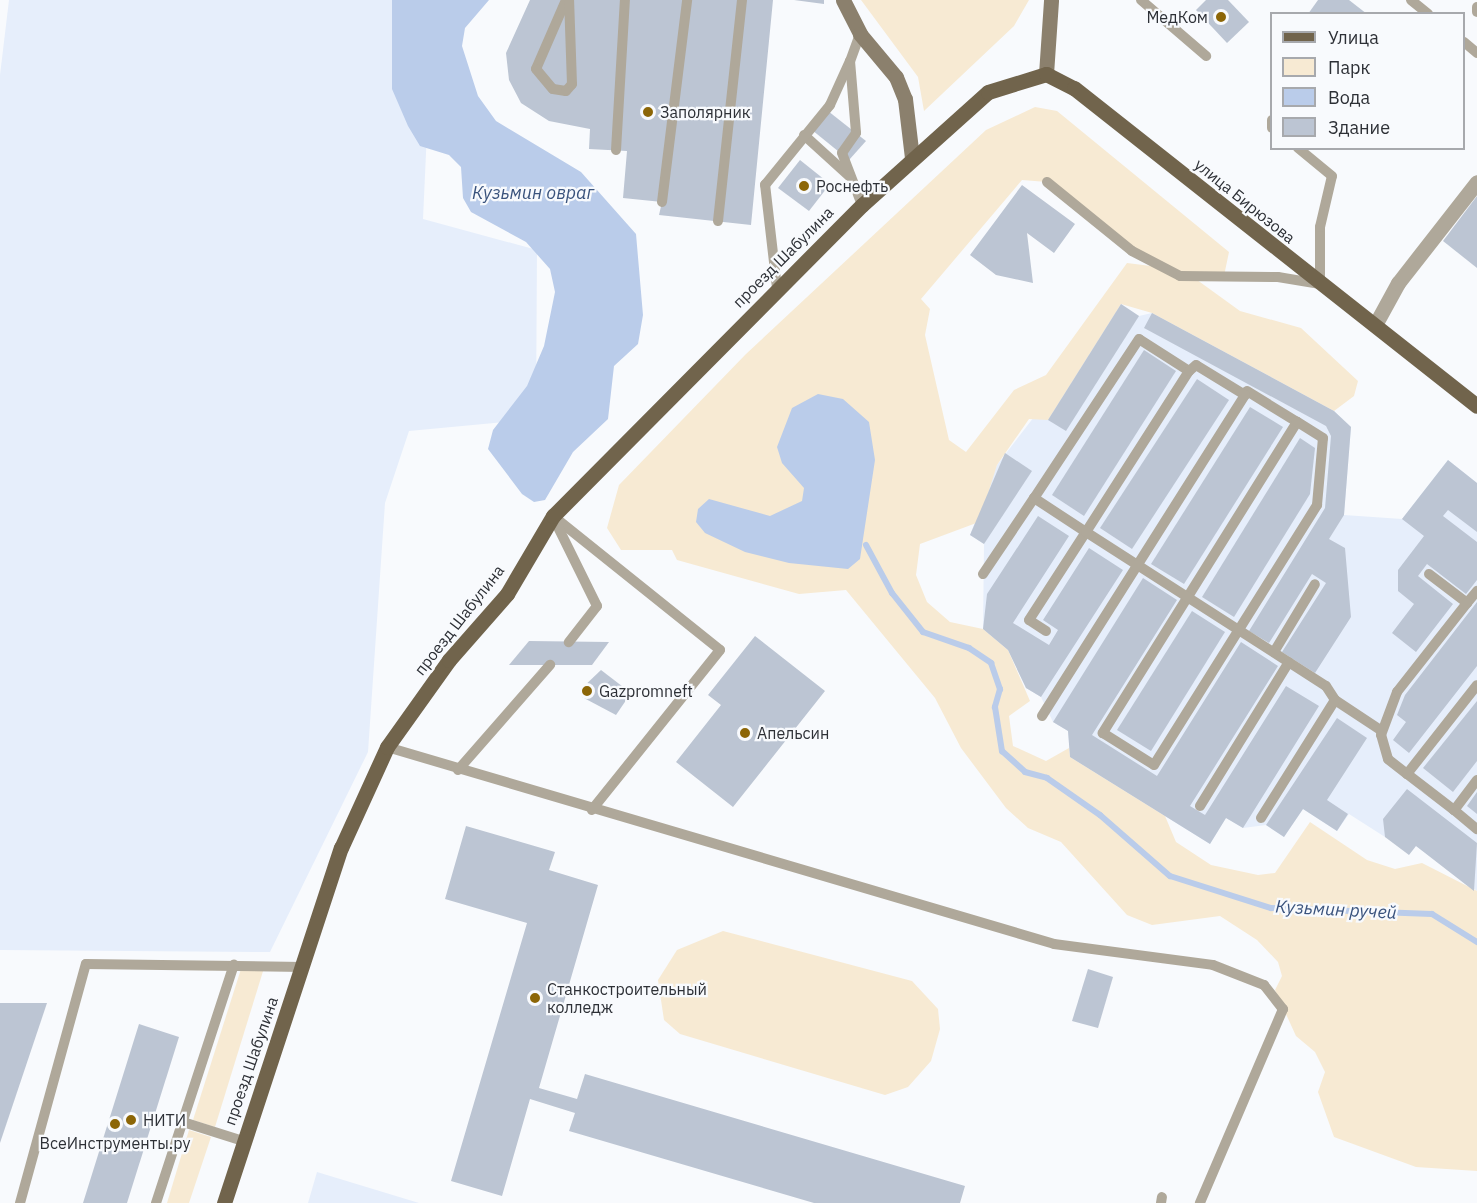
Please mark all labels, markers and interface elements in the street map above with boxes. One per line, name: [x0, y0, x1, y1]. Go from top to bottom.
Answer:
place label: МедКом: [1146, 7, 1208, 27]
marker: МедКом: [1212, 8, 1230, 26]
legend: [1270, 12, 1465, 150]
text: Улица: [1328, 26, 1379, 49]
text: Парк: [1328, 56, 1370, 79]
text: Вода: [1328, 86, 1370, 109]
place label: Заполярник: [660, 102, 751, 122]
marker: Заполярник: [641, 105, 655, 119]
text: Здание: [1328, 116, 1390, 139]
street label: улица Бирюзова: [1191, 155, 1299, 247]
place label: Роснефть: [816, 176, 888, 196]
marker: Роснефть: [797, 179, 811, 193]
water label: Кузьмин овраг: [472, 182, 594, 204]
street label: проезд Шабулина: [729, 203, 837, 311]
street label: проезд Шабулина: [410, 561, 508, 679]
place label: Gazpromneft: [599, 681, 693, 701]
marker: Gazpromneft: [580, 684, 594, 698]
place label: Апельсин: [757, 723, 829, 743]
marker: Апельсин: [738, 726, 752, 740]
water label: Кузьмин ручей: [1275, 896, 1397, 924]
place label: Станкостроительный колледж: [547, 979, 707, 1017]
marker: Станкостроительный колледж: [528, 991, 542, 1005]
street label: проезд Шабулина: [220, 994, 282, 1128]
place label: НИТИ: [143, 1110, 186, 1130]
marker: НИТИ: [124, 1113, 138, 1127]
marker: ВсеИнструменты.ру: [108, 1117, 122, 1131]
place label: ВсеИнструменты.ру: [40, 1133, 190, 1153]

